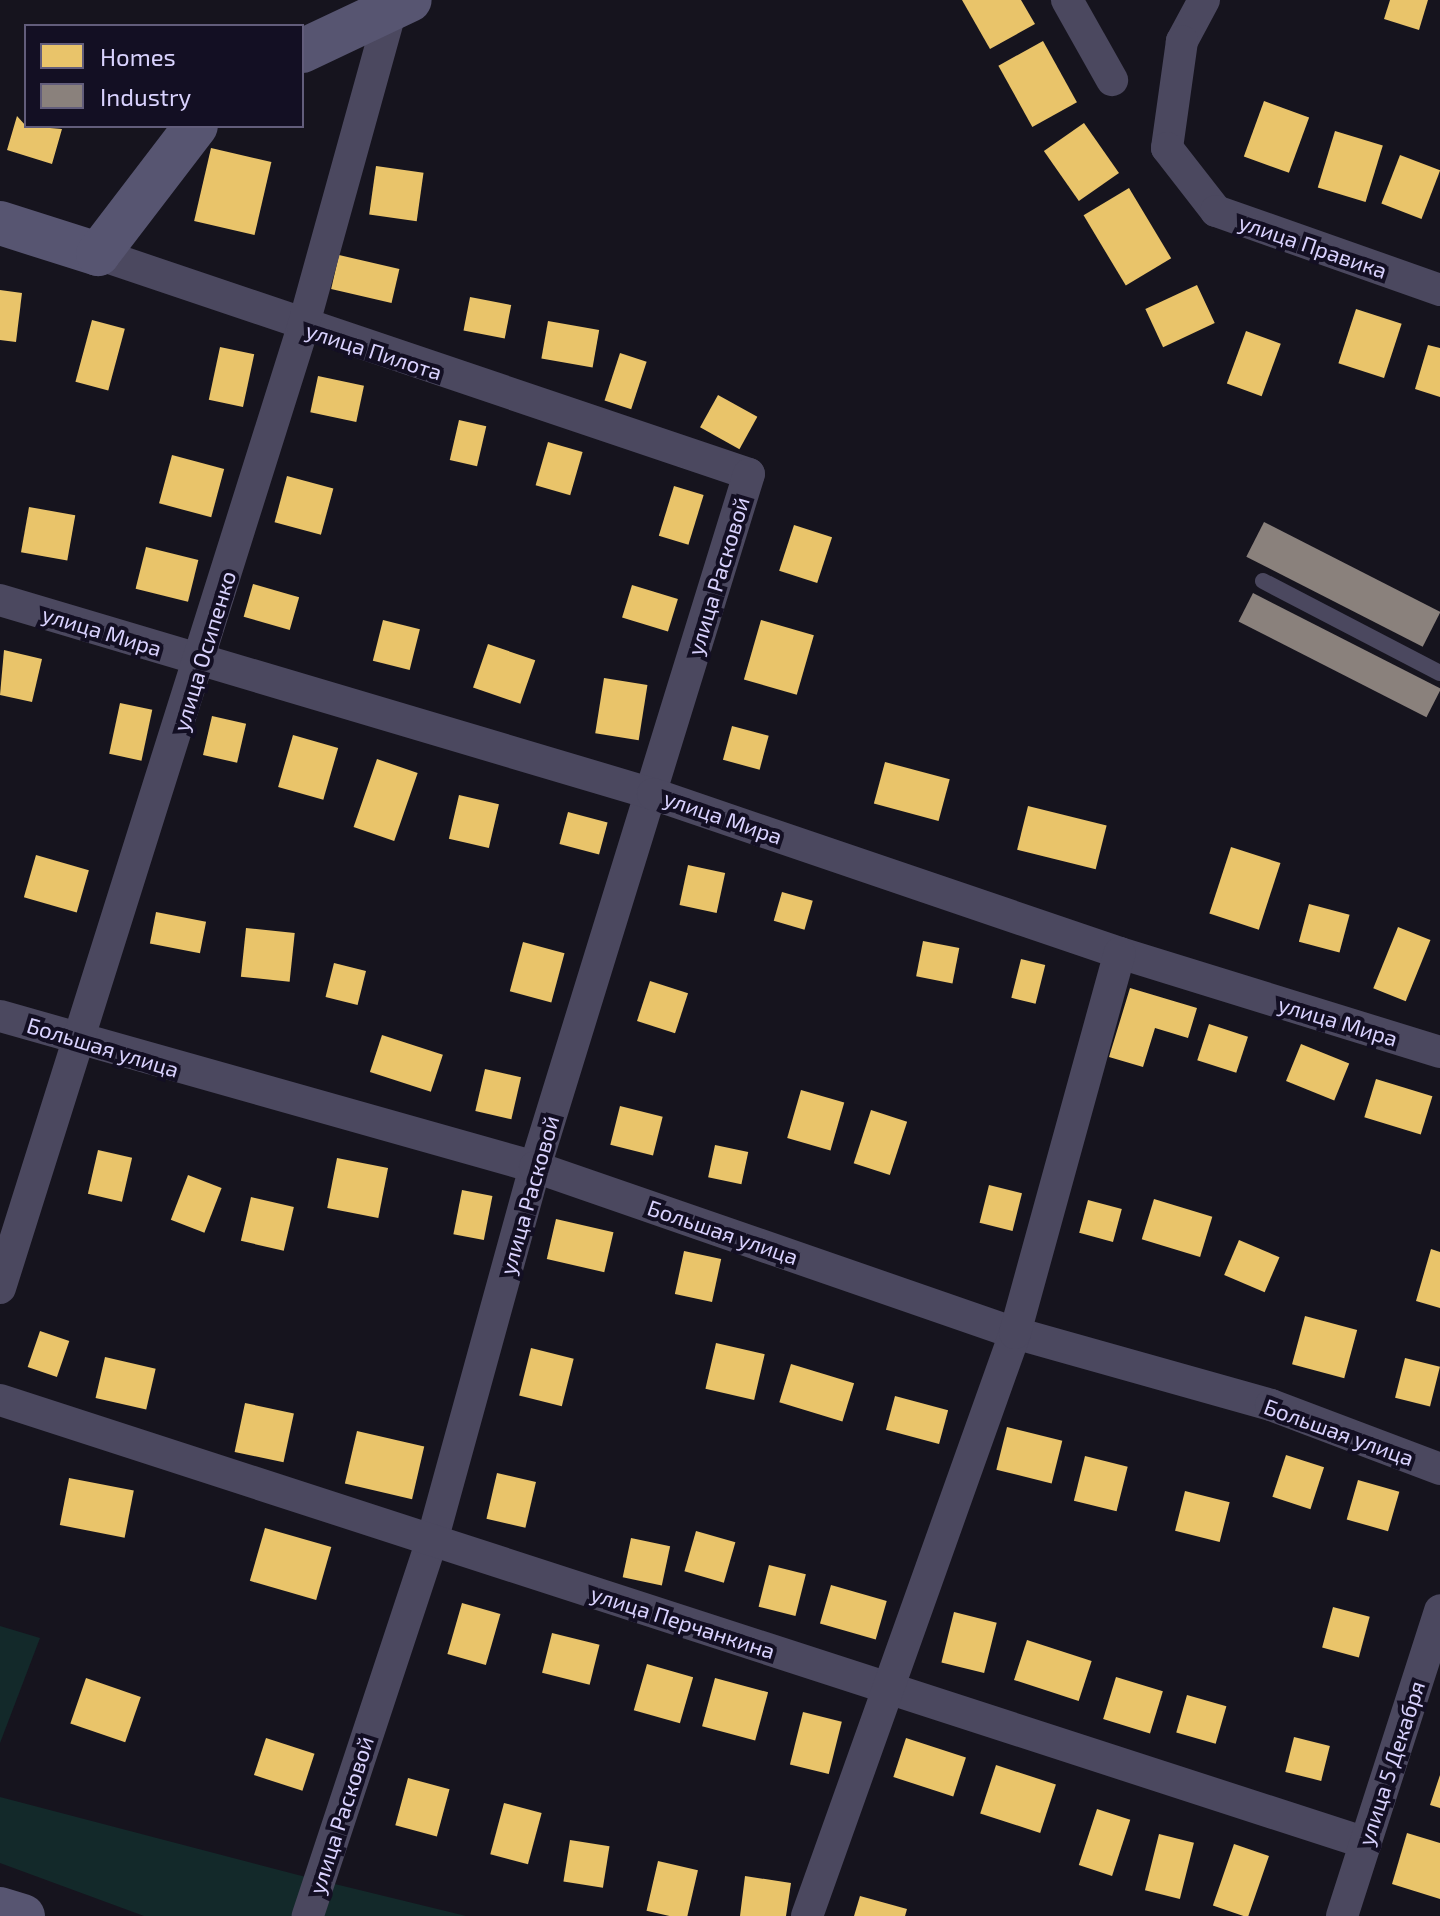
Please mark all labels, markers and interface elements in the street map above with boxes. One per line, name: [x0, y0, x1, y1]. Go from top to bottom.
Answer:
legend: [24, 24, 304, 128]
text: Homes: [100, 42, 176, 71]
text: Industry: [100, 82, 191, 111]
street label: улица Правика: [1235, 208, 1391, 284]
street label: улица Пилота: [303, 317, 445, 385]
street label: улица Расковой: [681, 494, 755, 658]
street label: улица Осипенко: [167, 568, 241, 734]
street label: улица Мира: [39, 600, 165, 662]
street label: улица Мира: [660, 784, 786, 850]
street label: улица Мира: [1275, 990, 1401, 1052]
street label: Большая улица: [24, 1011, 182, 1083]
street label: улица Расковой: [494, 1112, 564, 1278]
street label: Большая улица: [644, 1194, 802, 1270]
street label: Большая улица: [1261, 1393, 1417, 1471]
street label: улица Перчанкина: [588, 1580, 778, 1664]
street label: улица 5 Декабря: [1352, 1677, 1430, 1849]
street label: улица Расковой: [303, 1733, 379, 1897]

